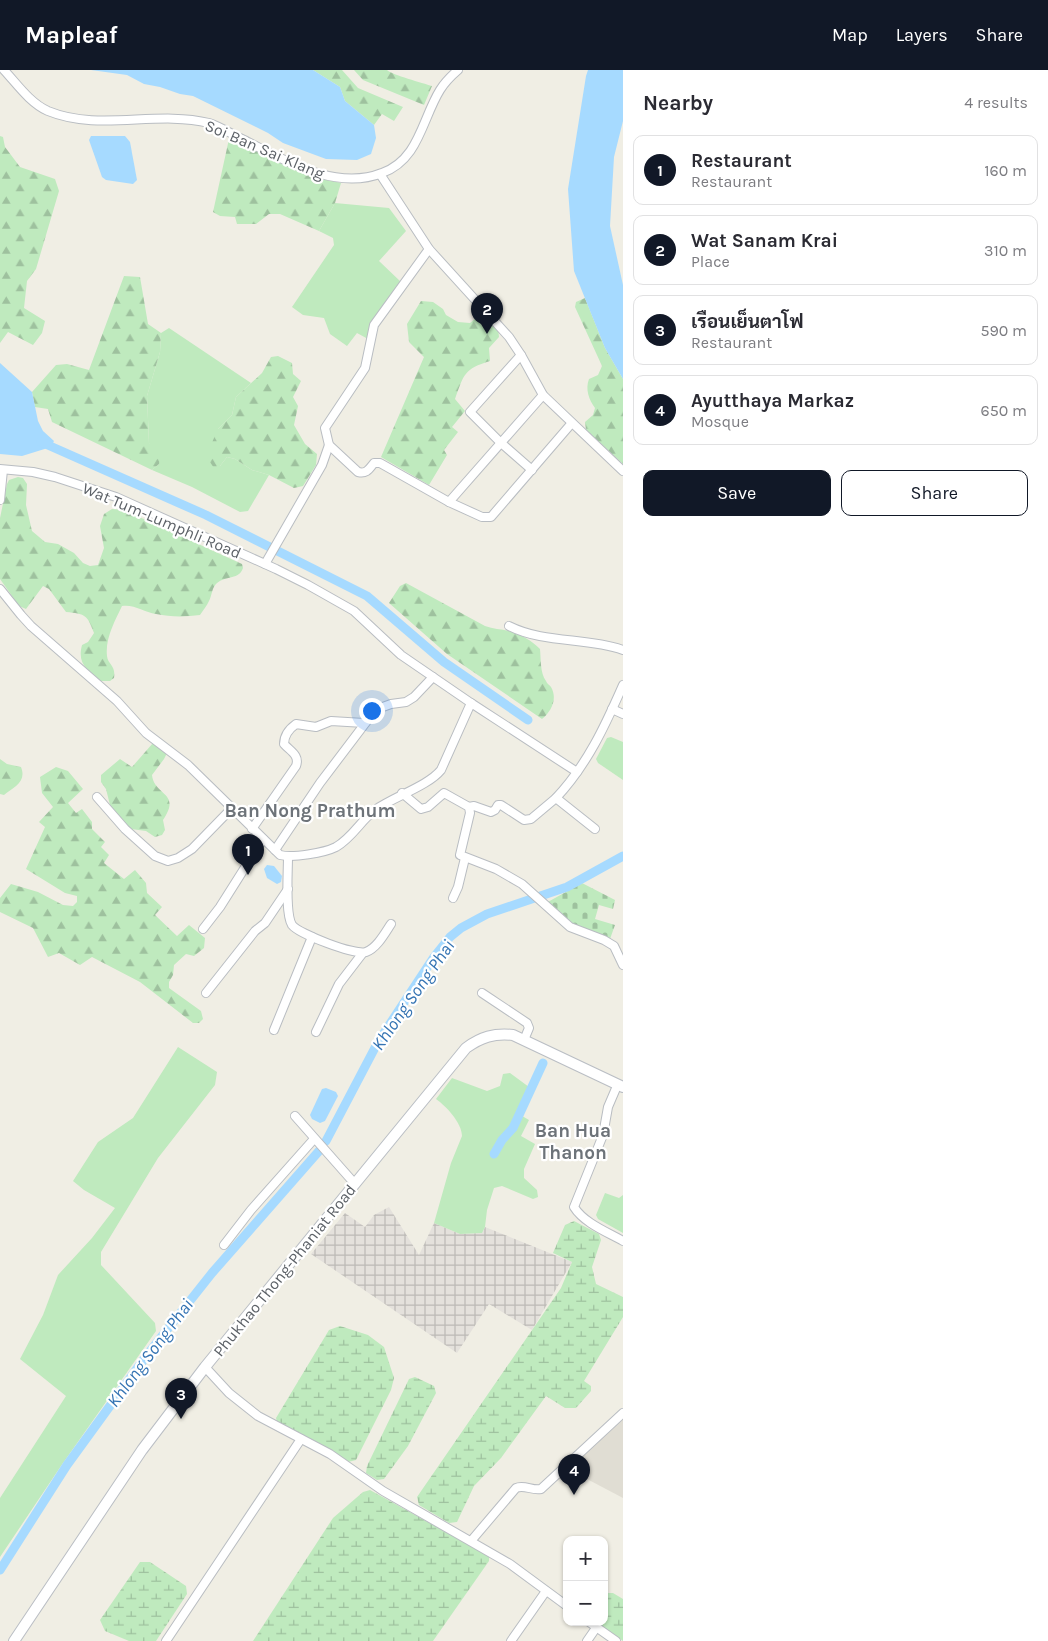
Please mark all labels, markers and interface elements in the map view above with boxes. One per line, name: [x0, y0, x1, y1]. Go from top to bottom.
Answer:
text: Mapleaf: [25, 21, 118, 49]
text: Map: [832, 24, 868, 46]
text: Layers: [896, 24, 948, 46]
text: Share: [976, 24, 1023, 46]
text: Nearby: [643, 91, 713, 115]
text: 4 results: [964, 93, 1028, 112]
street label: Soi Ban Sai Klang: [202, 116, 327, 183]
text: Restaurant: [691, 150, 792, 172]
text: 1: [657, 161, 663, 180]
text: 160 m: [984, 161, 1027, 180]
text: Restaurant: [691, 172, 772, 191]
text: Wat Sanam Krai: [691, 230, 838, 252]
text: 2: [655, 241, 665, 260]
text: 310 m: [984, 241, 1027, 260]
text: Place: [691, 252, 730, 271]
pin: 2: [471, 293, 503, 334]
text: เรือนเย็นตาโฟ: [691, 311, 804, 333]
text: 3: [655, 321, 665, 340]
text: 590 m: [980, 321, 1027, 340]
text: Restaurant: [691, 333, 772, 352]
text: Ayutthaya Markaz: [691, 390, 854, 412]
text: 4: [655, 401, 665, 420]
text: 650 m: [981, 401, 1027, 420]
text: Mosque: [691, 412, 749, 431]
button: Save: [643, 470, 831, 516]
button: Share: [841, 470, 1028, 516]
street label: Wat Tum-Lumphli Road: [80, 478, 244, 563]
your location: [359, 698, 385, 724]
district label: Ban Nong Prathum: [224, 800, 396, 822]
pin: 1: [232, 834, 264, 875]
water label: Khlong Song Phai: [367, 935, 459, 1055]
district label: Ban Hua Thanon: [535, 1120, 611, 1164]
street label: Phukhao Thong-Phaniat Road: [209, 1180, 360, 1360]
water label: Khlong Song Phai: [102, 1294, 198, 1411]
pin: 3: [165, 1378, 197, 1419]
pin: 4: [558, 1454, 590, 1495]
map controls: [563, 1536, 608, 1626]
button: +: [563, 1536, 608, 1581]
button: −: [563, 1581, 608, 1626]

